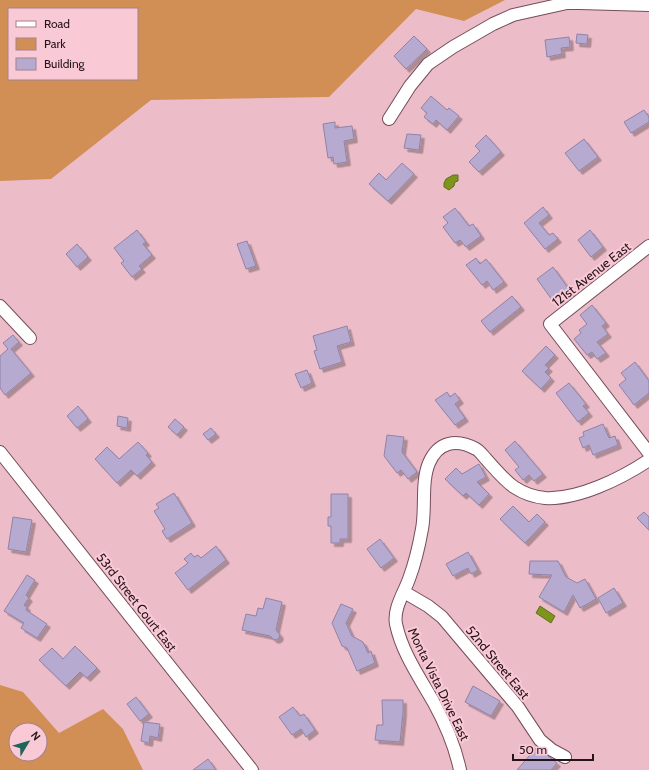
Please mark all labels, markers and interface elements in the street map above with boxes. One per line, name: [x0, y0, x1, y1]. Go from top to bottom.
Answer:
legend: [8, 8, 138, 80]
text: Road: [44, 16, 70, 31]
text: Park: [44, 36, 66, 51]
text: Building: [44, 56, 86, 71]
street label: 121st Avenue East: [549, 238, 634, 310]
street label: 53rd Street Court East: [93, 549, 181, 655]
street label: 52nd Street East: [463, 622, 534, 702]
street label: Monta Vista Drive East: [405, 625, 474, 744]
north arrow: [8, 722, 48, 762]
text: N: [28, 728, 44, 743]
scale bar: [513, 736, 593, 762]
text: 50 m: [519, 742, 547, 757]

